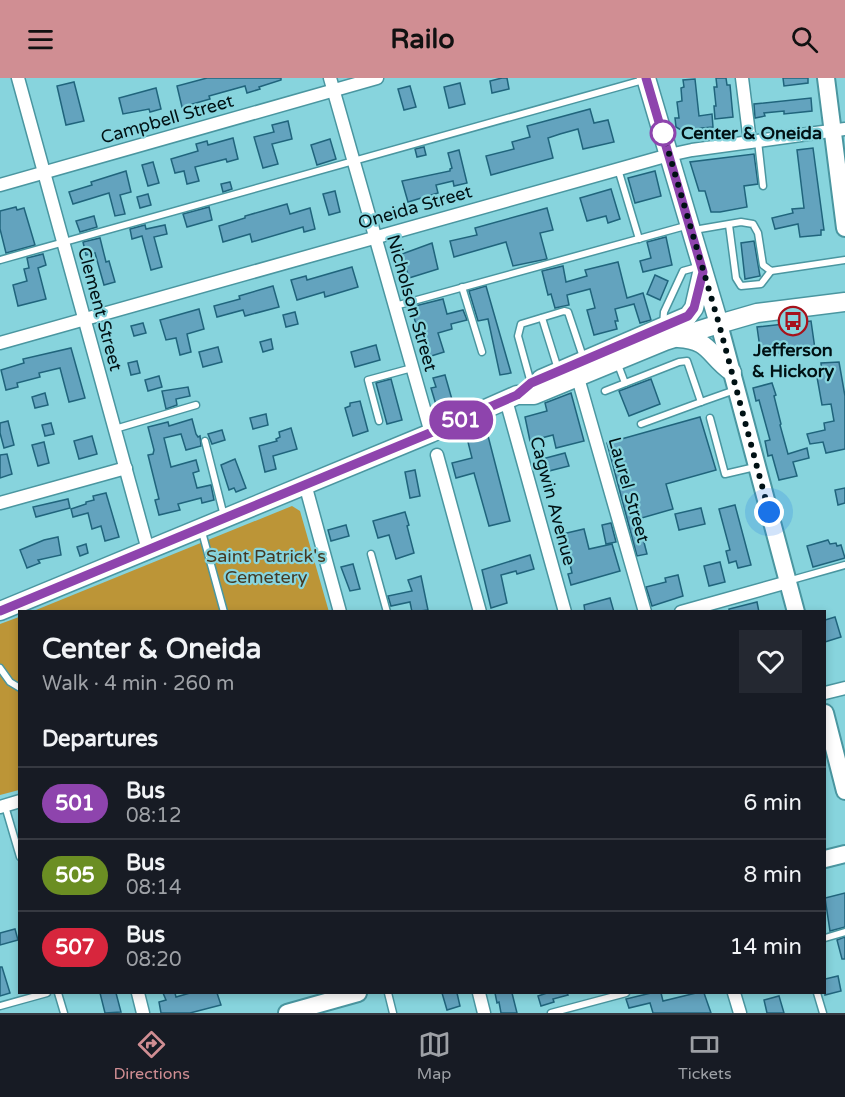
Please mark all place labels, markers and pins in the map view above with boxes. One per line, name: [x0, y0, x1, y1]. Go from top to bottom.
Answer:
marker: Center & Oneida: [650, 120, 676, 146]
place label: Center & Oneida: [681, 122, 822, 144]
bus stop icon: Jefferson & Hickory: [777, 305, 809, 337]
place label: Jefferson & Hickory: [752, 339, 835, 382]

